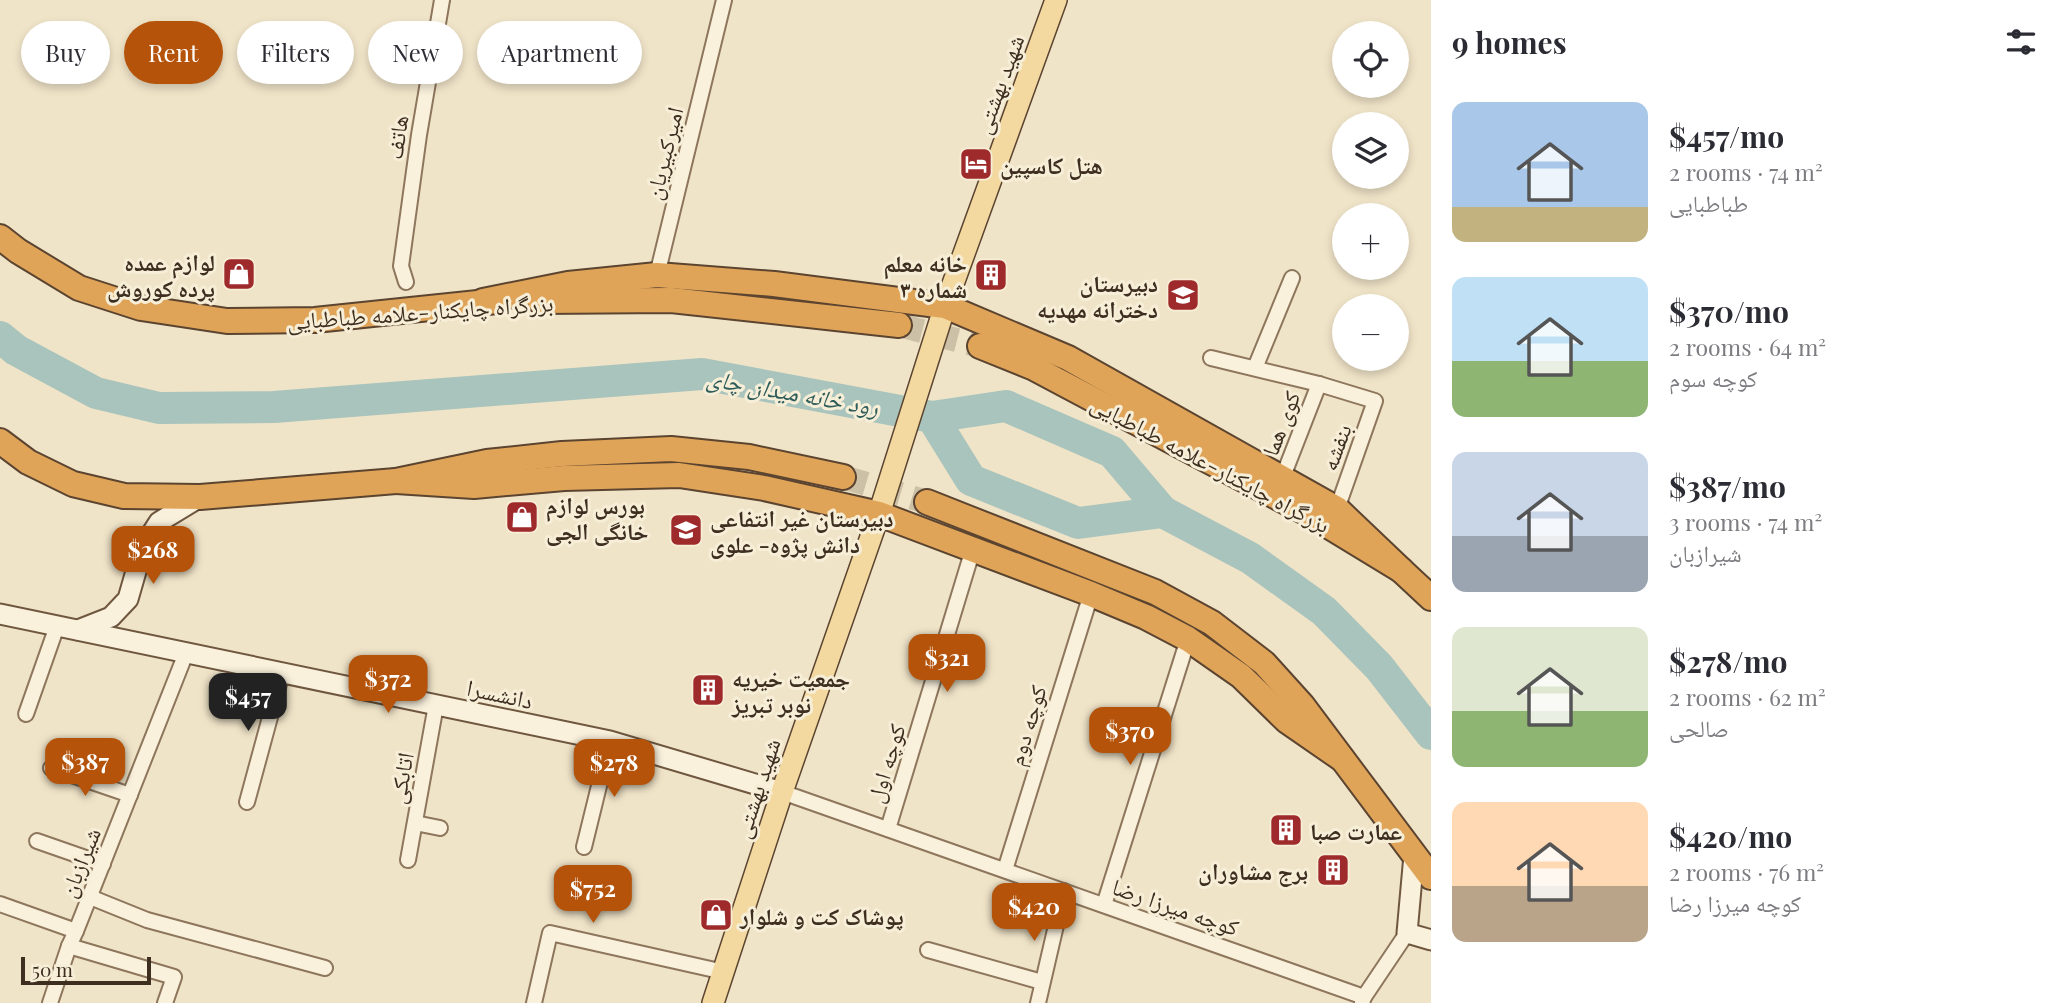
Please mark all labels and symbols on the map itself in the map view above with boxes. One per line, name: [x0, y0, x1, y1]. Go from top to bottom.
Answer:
street label: شهید بهشتى: [966, 30, 1030, 138]
street label: امیرکبیریان: [637, 103, 689, 203]
street label: هاتف: [378, 113, 414, 161]
hotel icon: هتل کاسپین: [957, 145, 995, 183]
place label: هتل کاسپین: [1000, 149, 1103, 180]
place label: لوازم عمده پرده کوروش: [107, 246, 215, 303]
place label: خانه معلم شماره ۳: [883, 247, 967, 304]
shop icon: لوازم عمده پرده کوروش: [220, 255, 258, 293]
building icon: خانه معلم شماره ۳: [972, 256, 1010, 294]
place label: دبیرستان دخترانه مهدیه: [1037, 267, 1158, 324]
school or university icon: دبیرستان دخترانه مهدیه: [1164, 276, 1202, 314]
street label: بزرگراه چایکنار-علامه طباطبایی: [286, 286, 554, 336]
water label: رود خانه میدان چای: [704, 360, 882, 423]
street label: کوی هما: [1253, 386, 1307, 460]
street label: بزرگراه چایکنار-علامه طباطبایی: [1086, 387, 1336, 539]
street label: بنفشه: [1312, 419, 1358, 475]
place label: بورس لوازم خانگی الجی: [546, 489, 648, 546]
shop icon: بورس لوازم خانگی الجی: [503, 498, 541, 536]
place label: دبیرستان غیر انتفاعی دانش پژوه- علوی: [710, 502, 894, 559]
school or university icon: دبیرستان غیر انتفاعی دانش پژوه- علوی: [667, 511, 705, 549]
pin: $268: [112, 526, 194, 586]
pin: $321: [906, 634, 988, 694]
pin: $372: [347, 656, 429, 715]
place label: جمعیت خیریه نوبر تبریز: [731, 662, 850, 719]
street label: دانشسرا: [464, 671, 536, 715]
building icon: جمعیت خیریه نوبر تبریز: [689, 671, 727, 709]
pin: $457: [207, 674, 289, 733]
street label: کوچه دوم: [999, 681, 1055, 770]
pin: $370: [1089, 708, 1171, 767]
street label: کوچه اول: [858, 719, 912, 806]
street label: شهید بهشتى: [725, 734, 787, 842]
pin: $387: [44, 738, 126, 798]
pin: $278: [573, 740, 655, 799]
street label: اتابکی: [380, 750, 420, 806]
building icon: عمارت صبا: [1267, 811, 1305, 849]
place label: عمارت صبا: [1310, 815, 1402, 846]
street label: شیرازبان: [51, 822, 107, 902]
building icon: برج مشاوران: [1314, 851, 1352, 889]
place label: برج مشاوران: [1198, 855, 1308, 887]
pin: $752: [552, 866, 634, 925]
street label: کوچه میرزا رضا: [1109, 870, 1244, 942]
pin: $420: [993, 884, 1075, 943]
shop icon: پوشاک کت و شلوار: [697, 896, 735, 934]
place label: پوشاک کت و شلوار: [739, 900, 904, 931]
scale bar: [21, 954, 150, 986]

